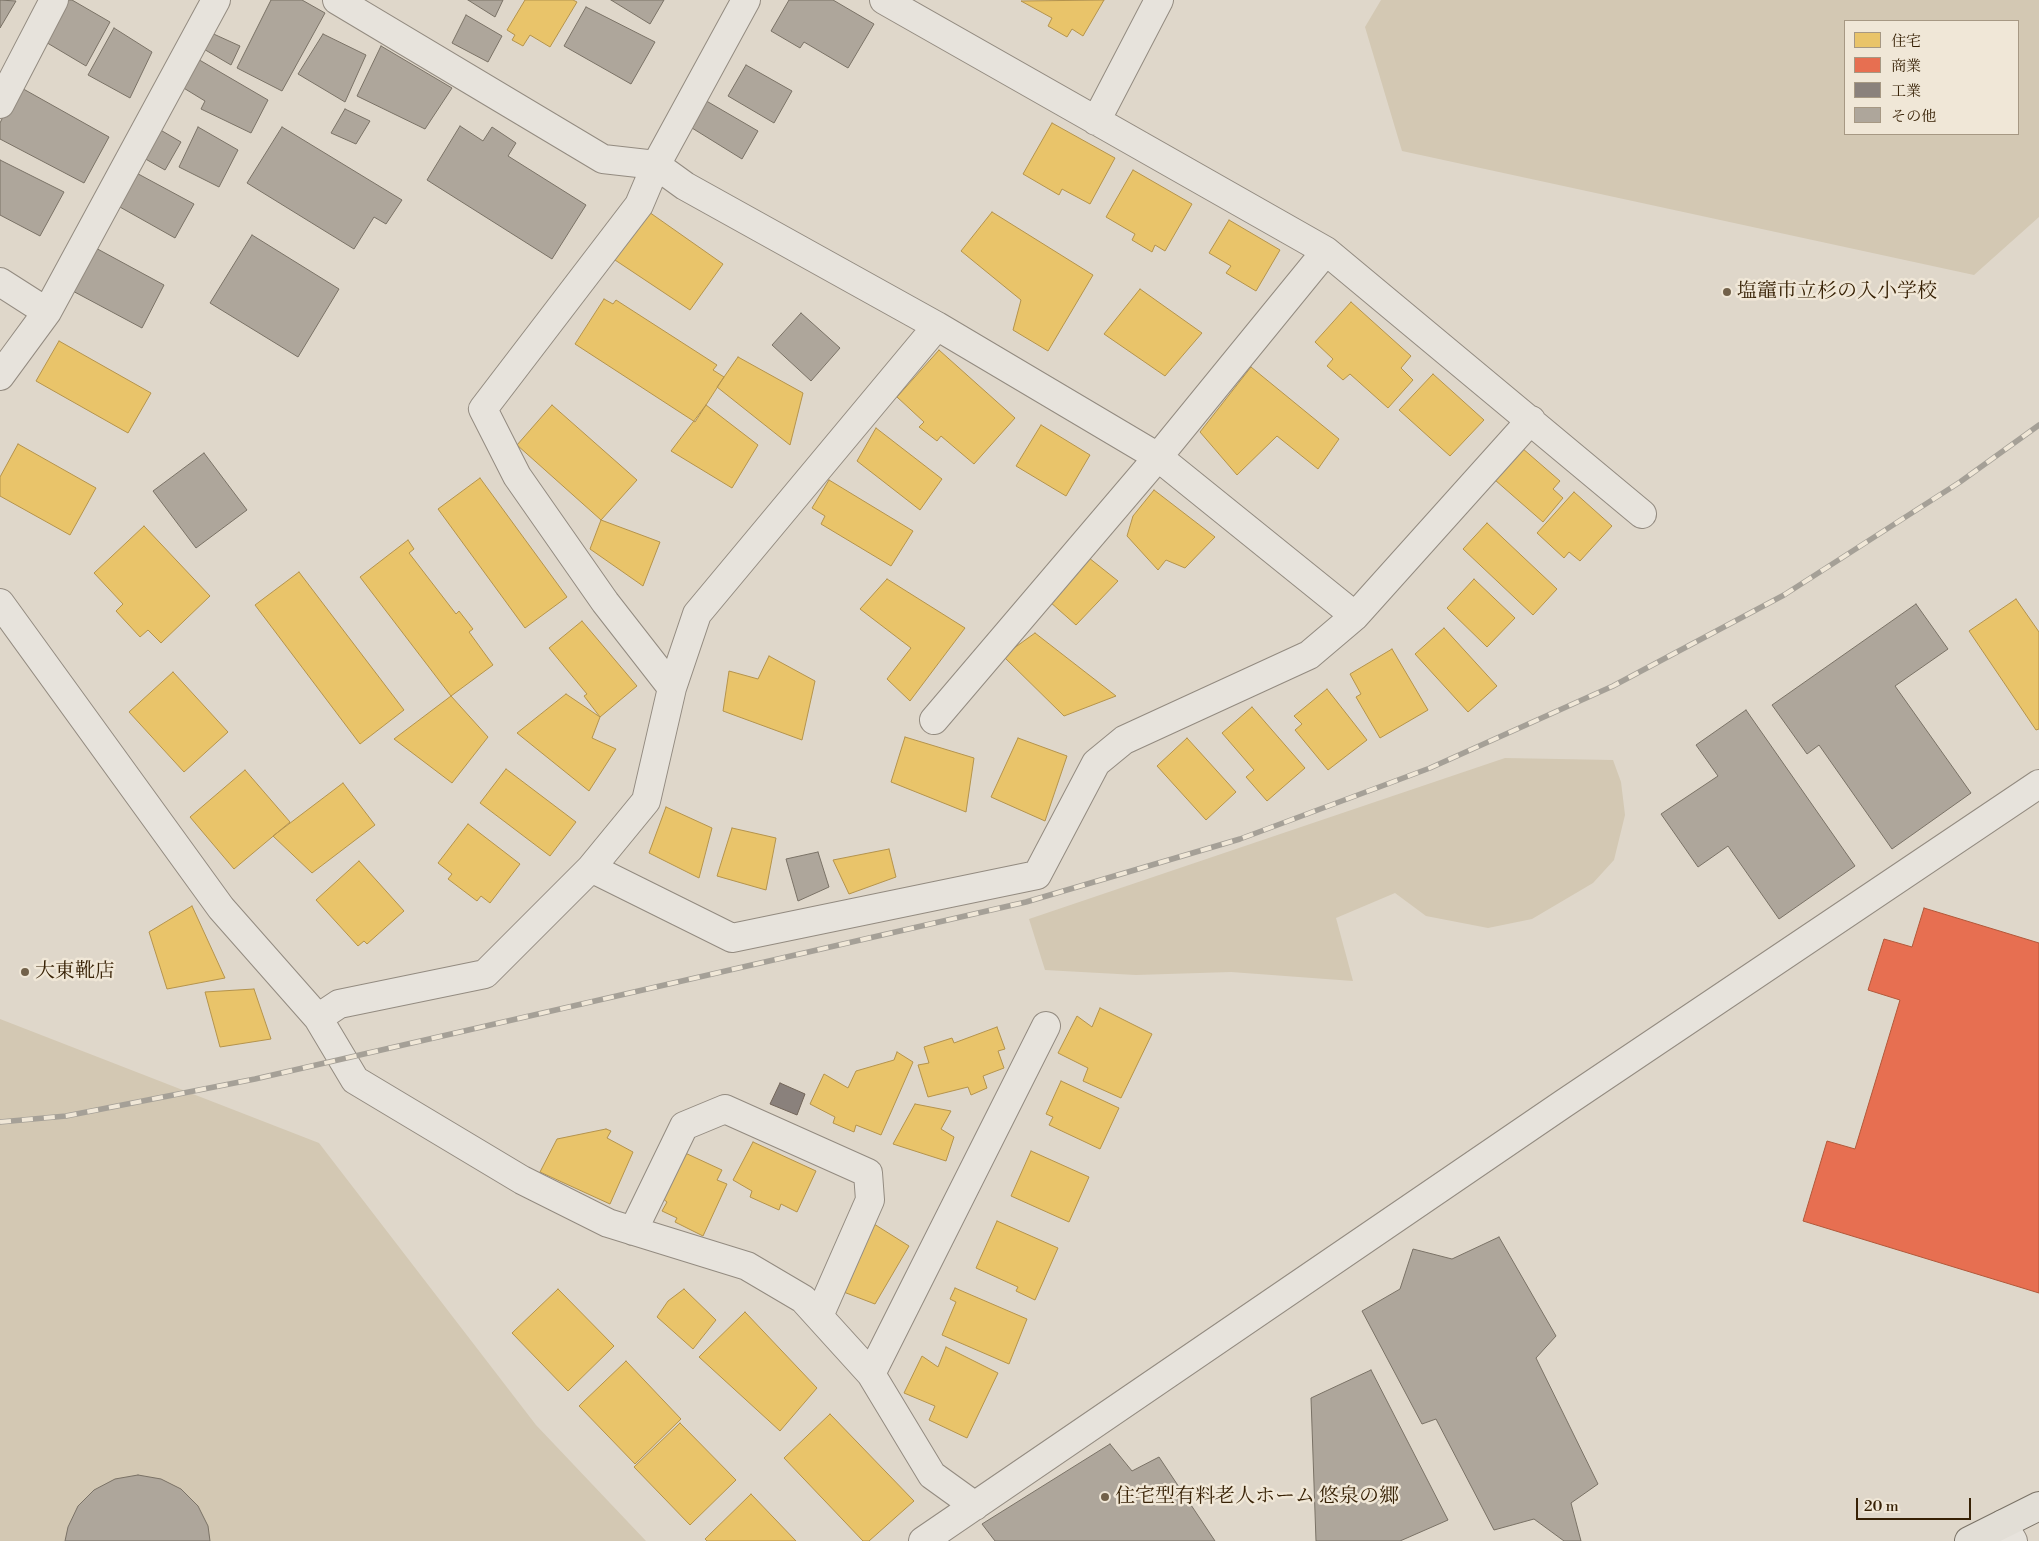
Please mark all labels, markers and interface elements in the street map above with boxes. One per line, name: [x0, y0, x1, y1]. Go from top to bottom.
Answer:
legend: [1844, 20, 2019, 135]
text: 住宅: [1891, 32, 1921, 51]
text: 商業: [1891, 57, 1921, 76]
text: 工業: [1891, 82, 1921, 101]
text: その他: [1891, 107, 1936, 126]
place label: 塩竈市立杉の入小学校: [1737, 280, 1937, 304]
marker: 塩竈市立杉の入小学校: [1721, 286, 1733, 298]
place label: 大東靴店: [35, 960, 115, 984]
marker: 大東靴店: [19, 966, 31, 978]
place label: 住宅型有料老人ホーム 悠泉の郷: [1115, 1485, 1399, 1509]
scale bar: [1859, 1488, 1974, 1520]
marker: 住宅型有料老人ホーム 悠泉の郷: [1099, 1491, 1111, 1503]
text: 20 m: [1864, 1497, 1899, 1516]

